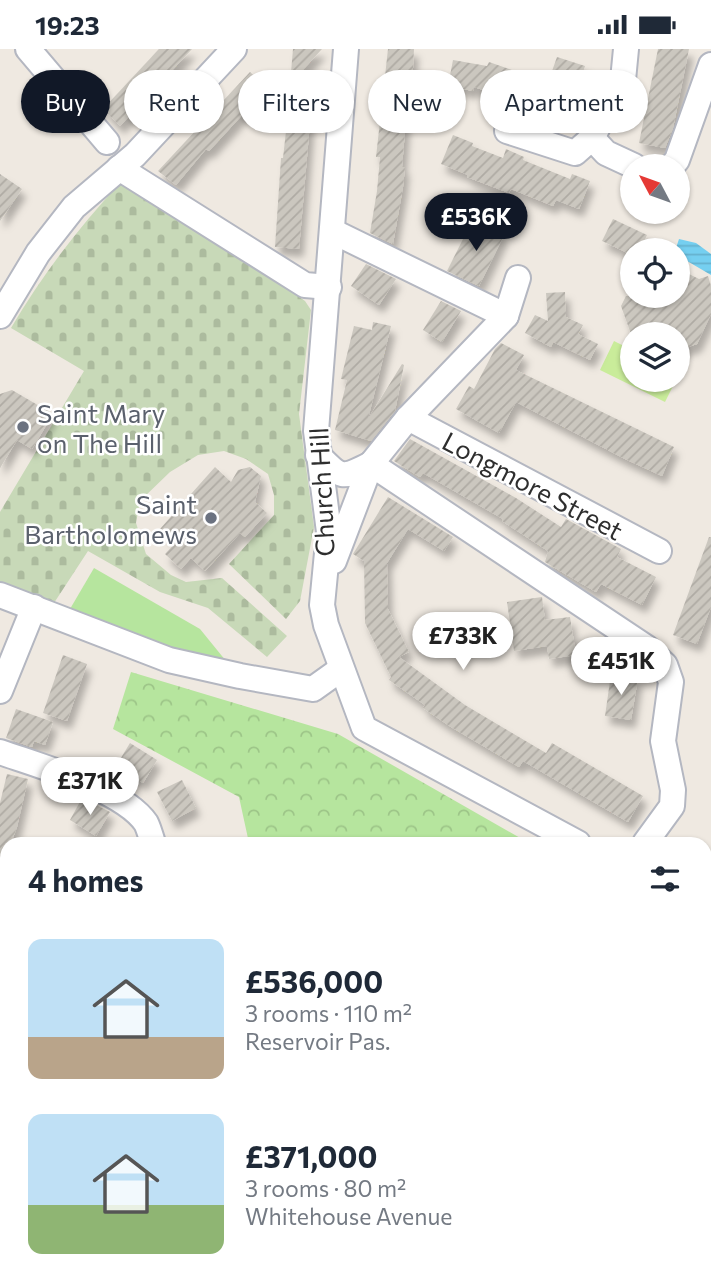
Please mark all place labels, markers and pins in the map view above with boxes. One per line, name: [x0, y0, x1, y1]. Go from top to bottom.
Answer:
pin: £536K: [427, 193, 525, 253]
place label: Saint Mary on The Hill: [37, 397, 165, 458]
marker: Saint Mary on The Hill: [15, 419, 31, 435]
place label: Saint Bartholomews: [24, 488, 197, 549]
marker: Saint Bartholomews: [203, 510, 219, 526]
pin: £733K: [414, 613, 512, 672]
pin: £451K: [572, 637, 670, 697]
pin: £371K: [41, 757, 139, 817]

